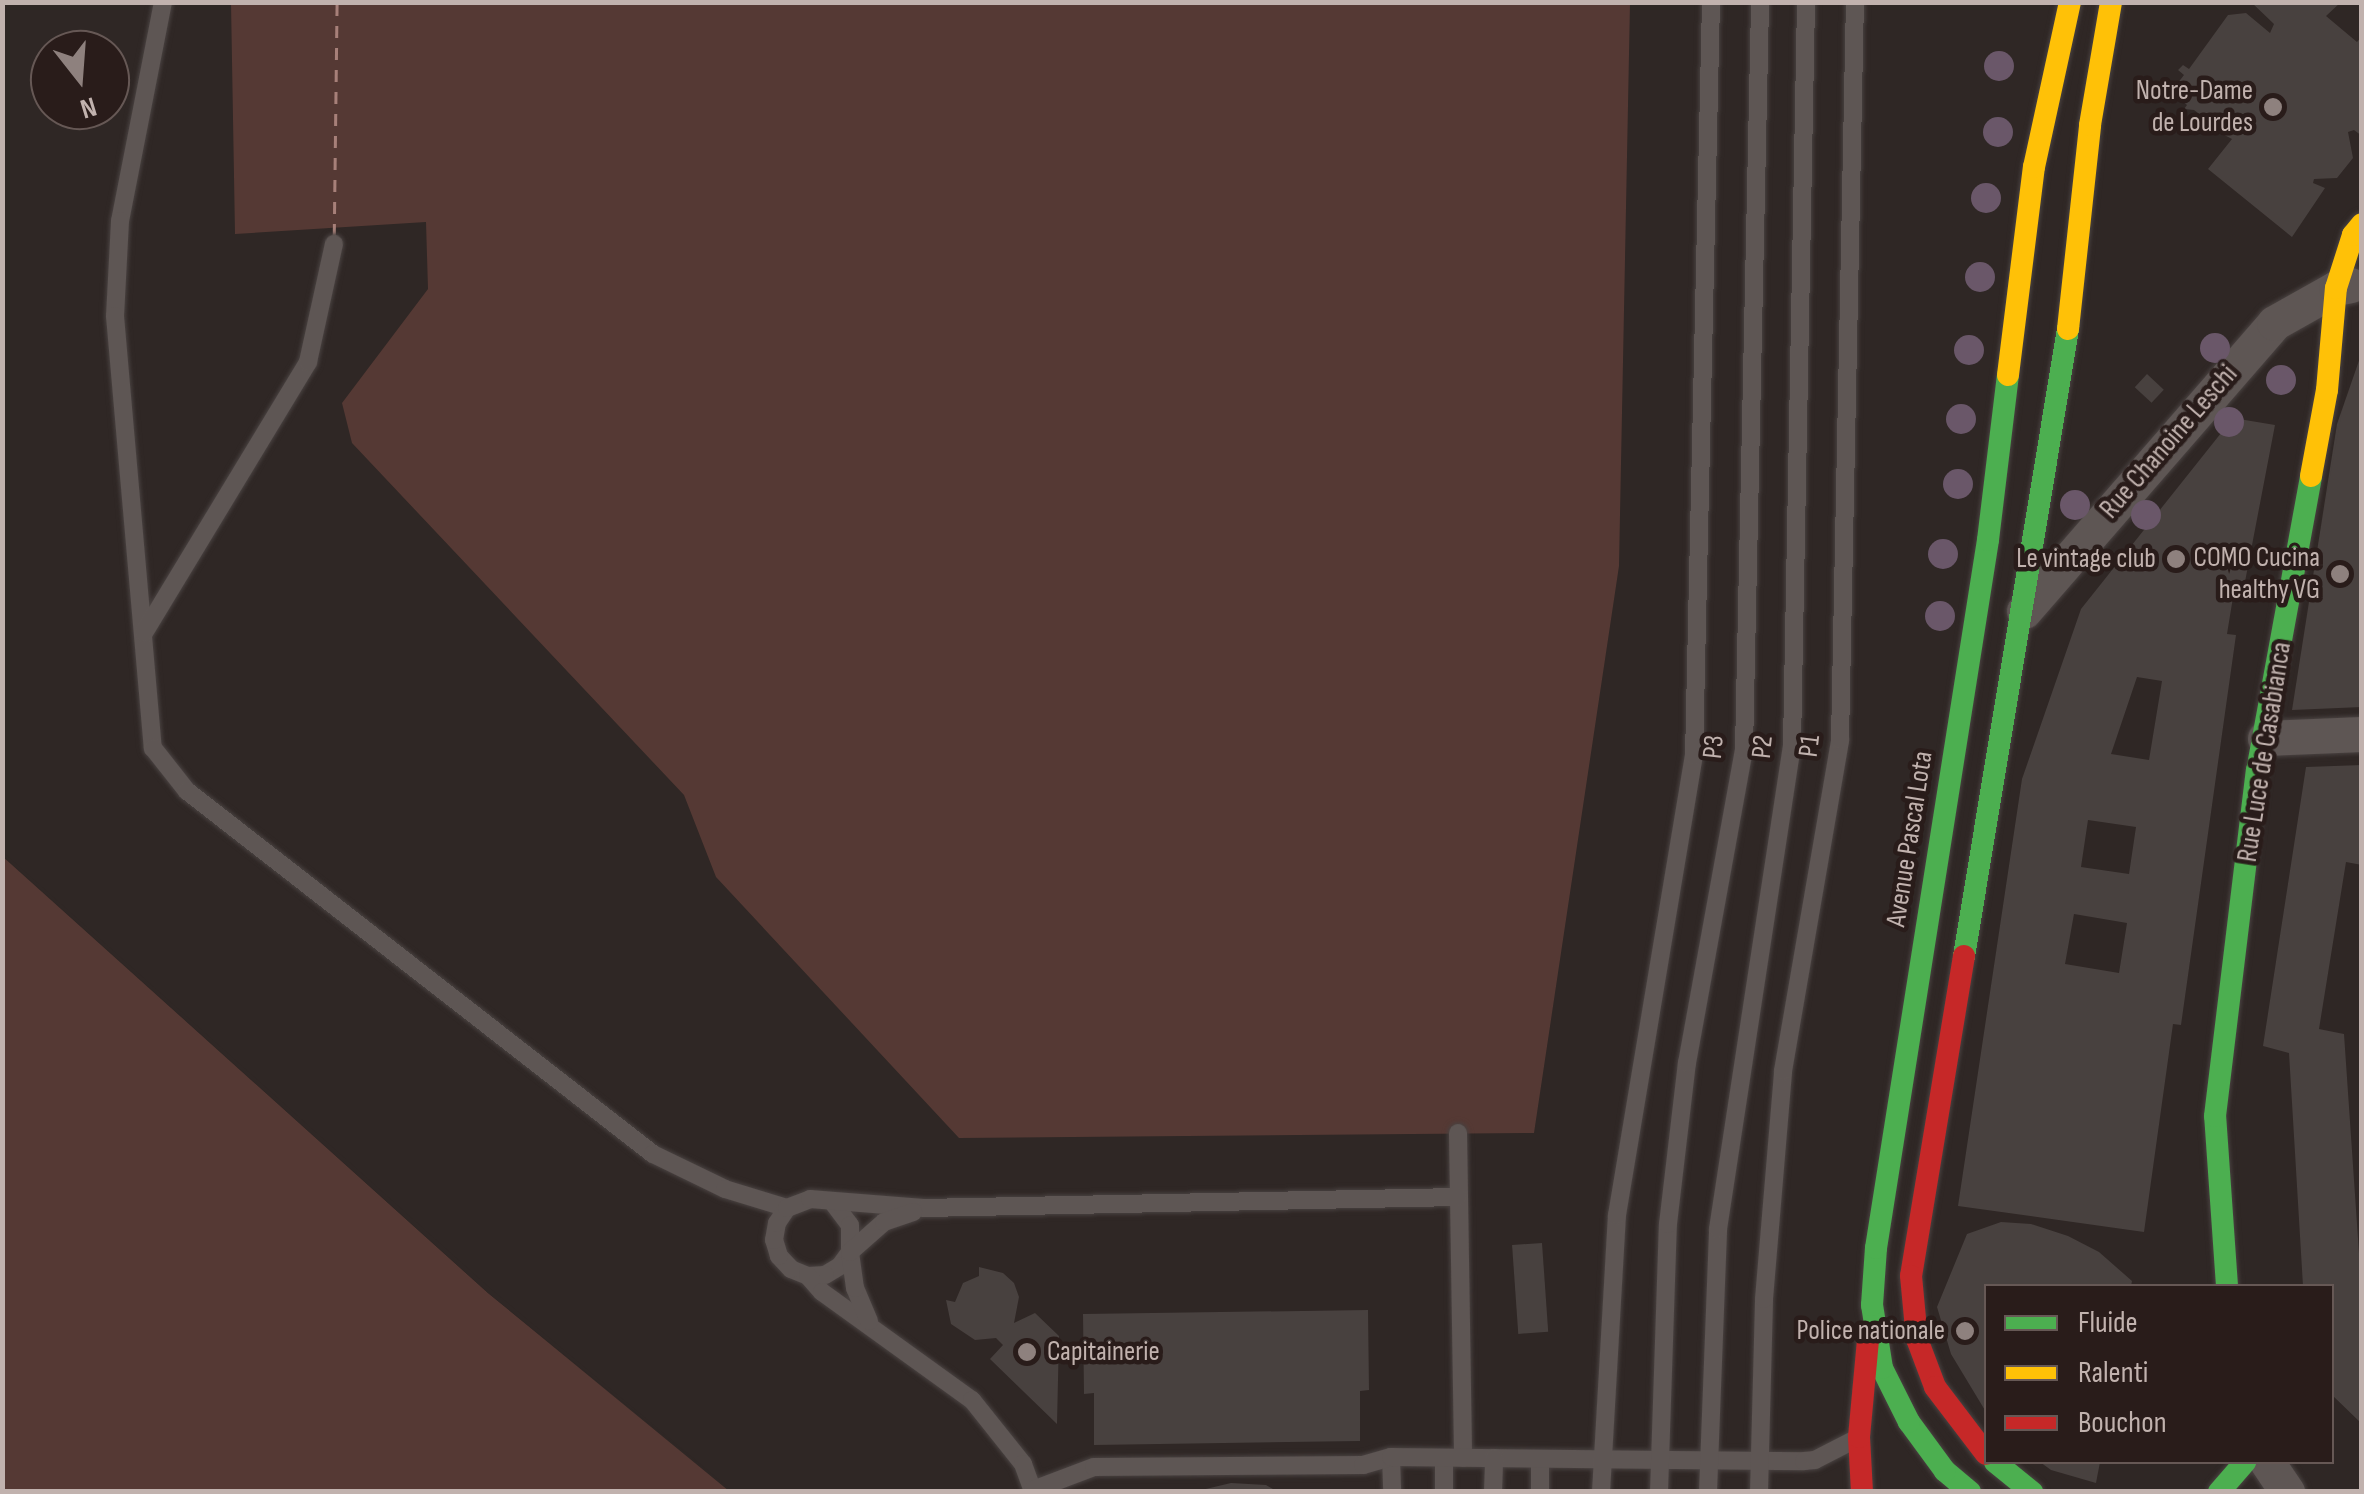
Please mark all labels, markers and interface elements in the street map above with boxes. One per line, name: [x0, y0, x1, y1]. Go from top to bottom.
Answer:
north arrow: [30, 30, 130, 130]
place label: Notre-Dame de Lourdes: [2136, 74, 2253, 140]
text: N: [76, 89, 100, 125]
marker: Notre-Dame de Lourdes: [2262, 96, 2284, 118]
street label: Rue Chanoine Leschi: [2093, 358, 2245, 526]
place label: COMO Cucina healthy VG: [2194, 541, 2320, 607]
place label: Le vintage club: [2016, 542, 2156, 576]
marker: Le vintage club: [2165, 548, 2187, 570]
marker: COMO Cucina healthy VG: [2329, 563, 2351, 585]
street label: Rue Luce de Casabianca: [2231, 640, 2299, 864]
street label: P1: [1792, 733, 1828, 759]
street label: P3: [1696, 734, 1732, 760]
street label: P2: [1745, 734, 1781, 760]
street label: Avenue Pascal Lota: [1880, 749, 1940, 929]
legend: [1984, 1284, 2334, 1464]
text: Fluide: [2078, 1305, 2138, 1341]
place label: Police nationale: [1796, 1314, 1945, 1348]
marker: Police nationale: [1954, 1320, 1976, 1342]
place label: Capitainerie: [1047, 1335, 1160, 1369]
marker: Capitainerie: [1016, 1341, 1038, 1363]
text: Ralenti: [2078, 1355, 2148, 1391]
text: Bouchon: [2078, 1405, 2166, 1441]

